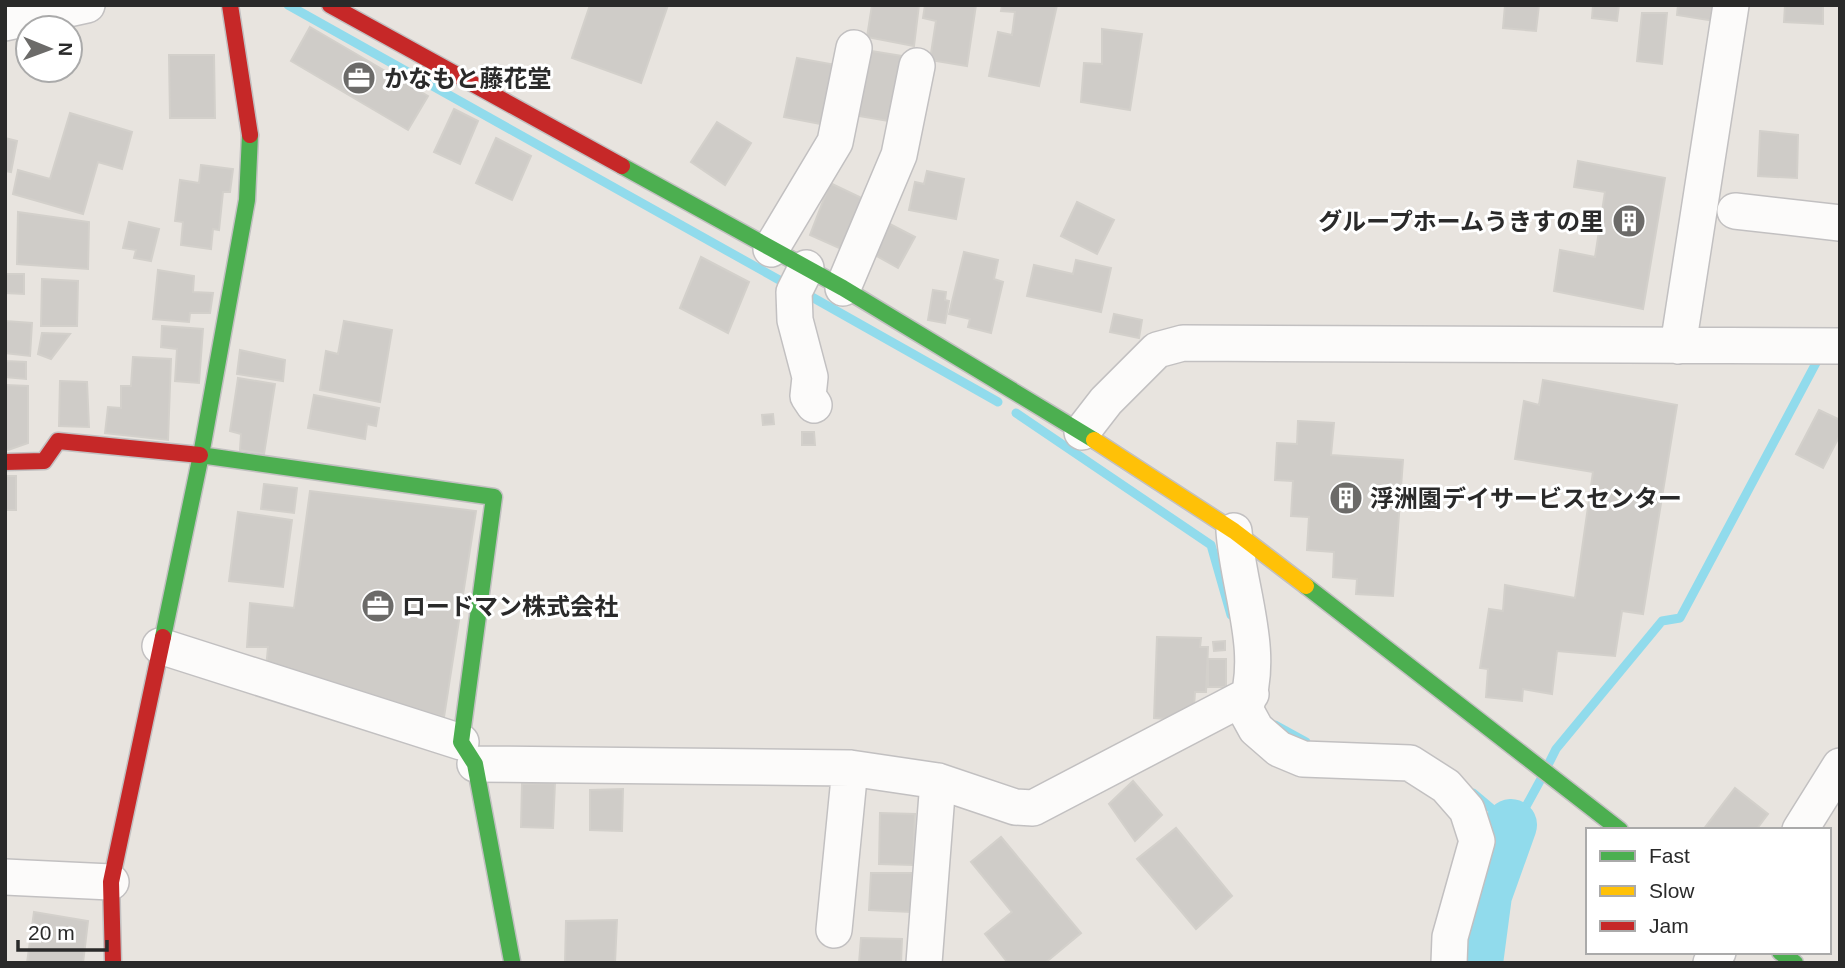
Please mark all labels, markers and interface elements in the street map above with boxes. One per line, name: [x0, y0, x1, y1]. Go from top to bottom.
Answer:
north arrow: [14, 14, 84, 84]
text: N: [55, 42, 76, 56]
office icon: かなもと藤花堂: [340, 59, 378, 97]
place label: かなもと藤花堂: [384, 65, 552, 92]
building icon: グループホームうきすの里: [1610, 202, 1648, 240]
place label: グループホームうきすの里: [1318, 208, 1604, 235]
building icon: 浮洲園デイサービスセンター: [1327, 479, 1365, 517]
place label: 浮洲園デイサービスセンター: [1370, 485, 1682, 512]
office icon: ロードマン株式会社: [359, 587, 397, 625]
place label: ロードマン株式会社: [402, 593, 618, 620]
legend: [1586, 828, 1831, 954]
text: Fast: [1649, 844, 1690, 867]
text: Slow: [1649, 879, 1695, 902]
scale bar: [18, 908, 107, 952]
text: Jam: [1649, 914, 1689, 937]
text: 20 m: [28, 921, 75, 944]

